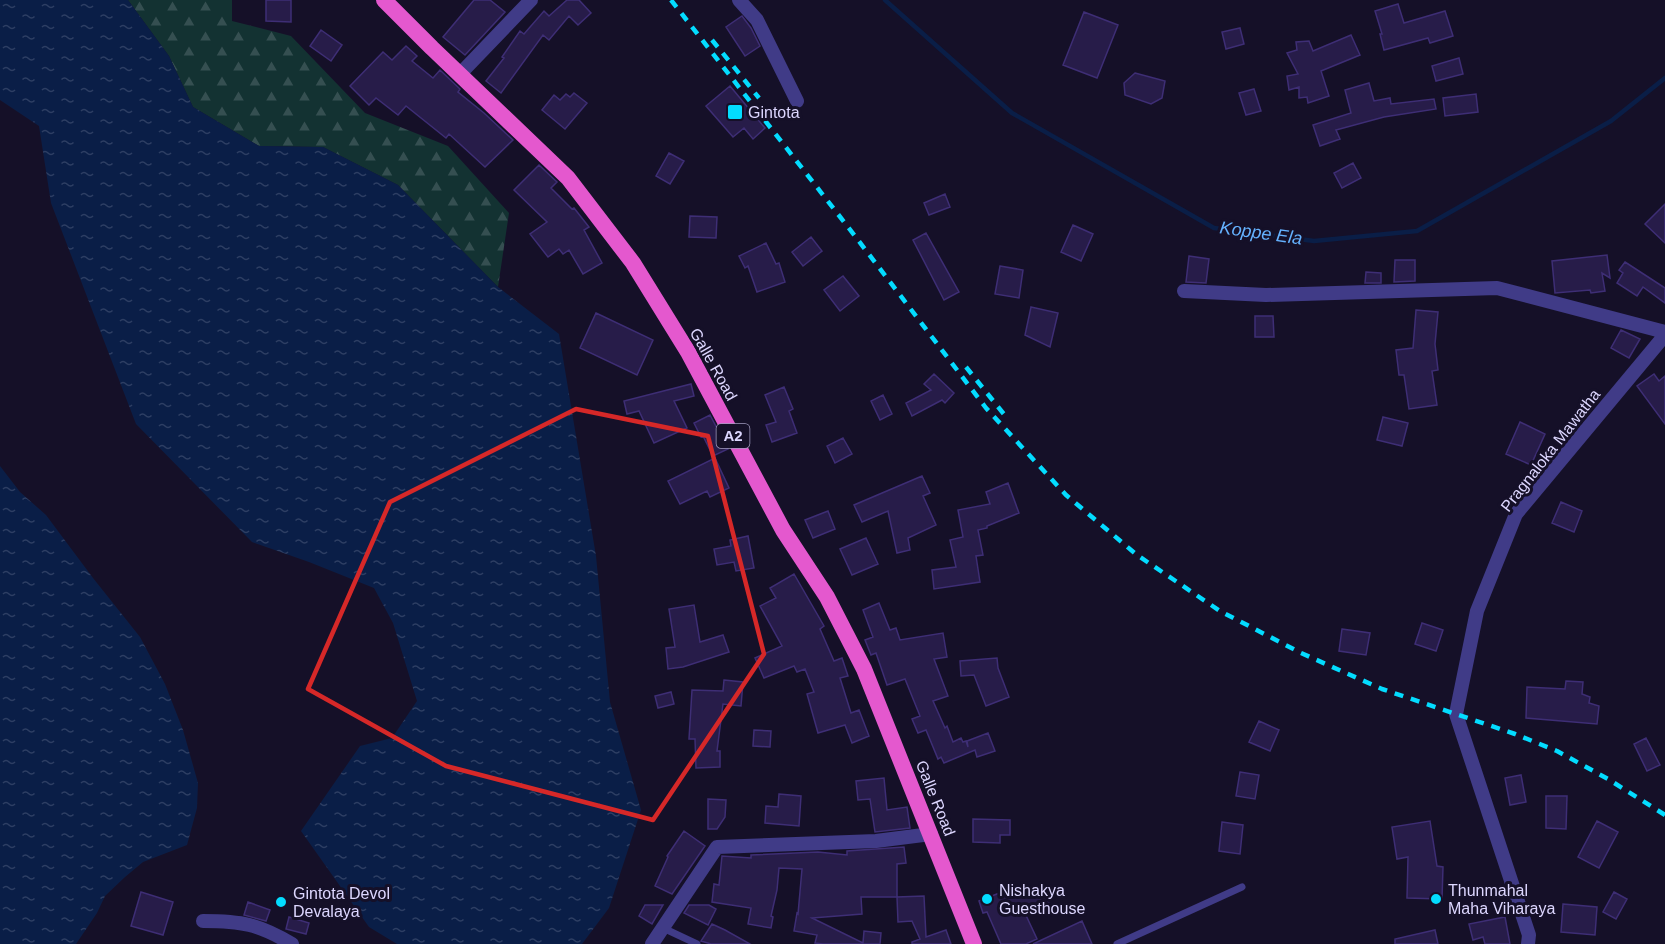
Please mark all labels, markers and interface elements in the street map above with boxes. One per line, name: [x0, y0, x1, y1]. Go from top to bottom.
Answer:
marker: Gintota: [726, 103, 744, 121]
place label: Gintota: [748, 104, 800, 121]
water label: Koppe Ela: [1218, 217, 1304, 249]
street label: Galle Road: [687, 325, 740, 403]
street label: Pragnaloka Mawatha: [1497, 386, 1603, 515]
road number: A2: [716, 424, 750, 448]
street label: Galle Road: [913, 758, 958, 838]
place label: Nishakya Guesthouse: [999, 882, 1085, 917]
place label: Thunmahal Maha Viharaya: [1448, 882, 1555, 917]
place label: Gintota Devol Devalaya: [293, 885, 390, 920]
marker: Nishakya Guesthouse: [980, 892, 994, 906]
marker: Thunmahal Maha Viharaya: [1429, 892, 1443, 906]
marker: Gintota Devol Devalaya: [274, 895, 288, 909]

